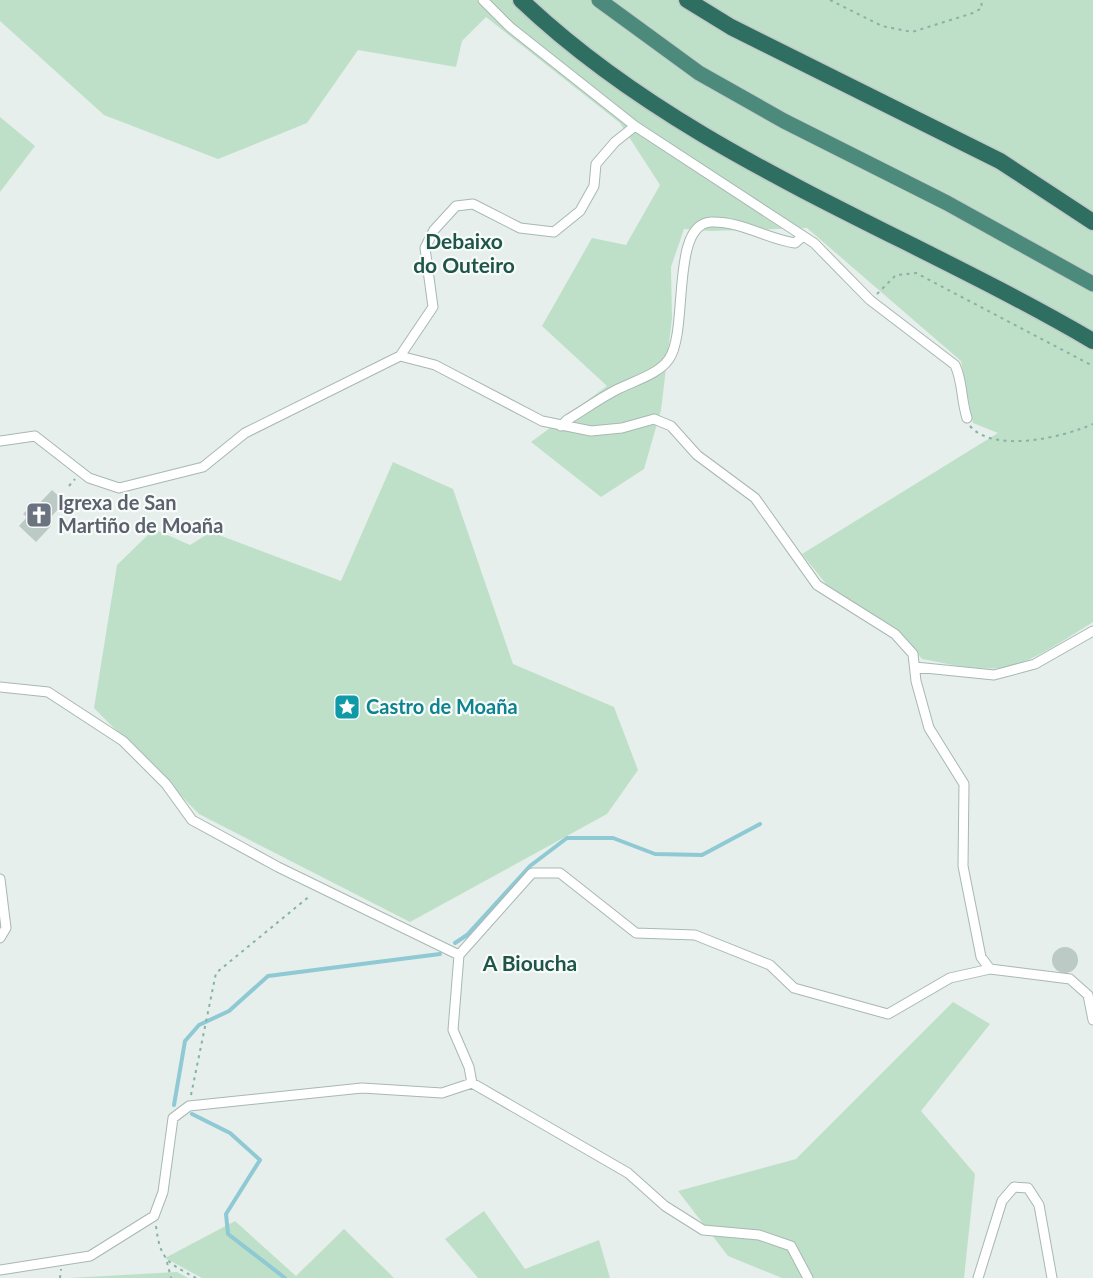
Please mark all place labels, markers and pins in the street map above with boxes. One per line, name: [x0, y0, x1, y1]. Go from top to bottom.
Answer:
place label: Igrexa de San Martiño de Moaña: [58, 490, 223, 537]
church icon: Igrexa de San Martiño de Moaña: [24, 500, 54, 530]
place icon: Castro de Moaña: [332, 692, 362, 722]
place label: Castro de Moaña: [366, 694, 518, 718]

